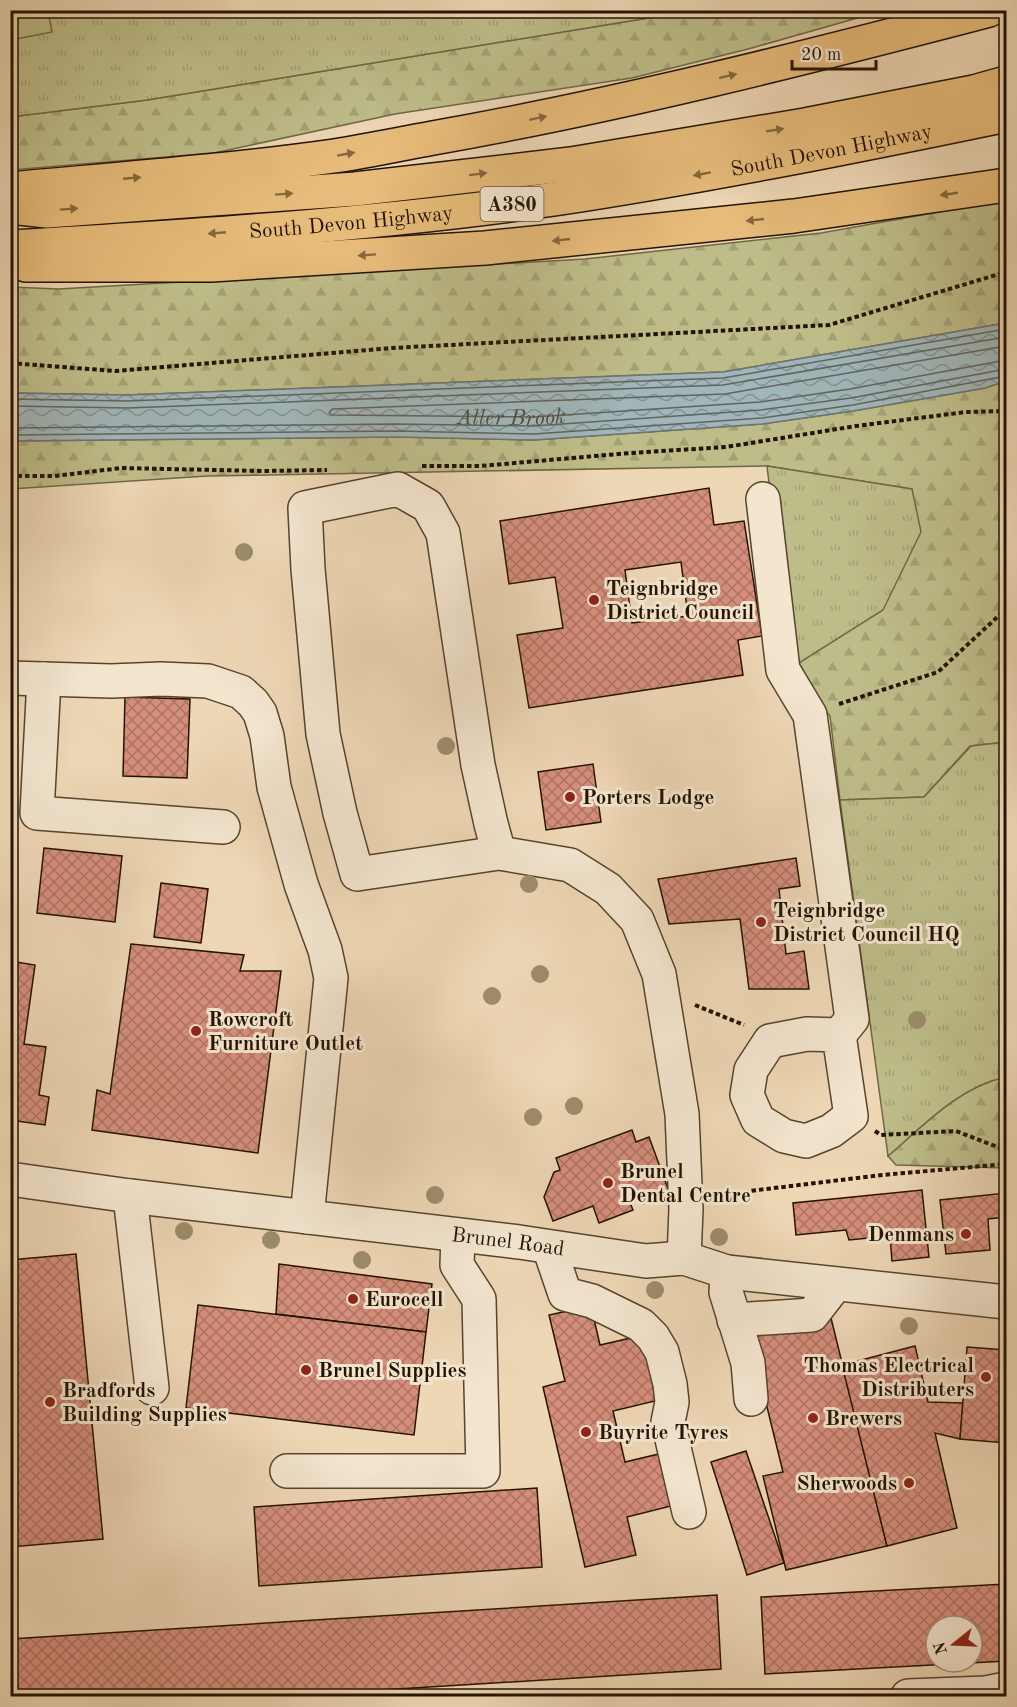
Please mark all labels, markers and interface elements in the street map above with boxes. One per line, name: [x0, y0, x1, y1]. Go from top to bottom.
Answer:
scale bar: [792, 33, 876, 71]
text: 20 m: [801, 46, 841, 64]
one-way arrow: [719, 71, 738, 80]
one-way arrow: [529, 113, 548, 122]
street label: South Devon Highway: [729, 121, 934, 181]
one-way arrow: [765, 125, 784, 134]
one-way arrow: [337, 149, 356, 158]
one-way arrow: [692, 169, 711, 178]
one-way arrow: [469, 170, 488, 179]
one-way arrow: [122, 173, 141, 183]
road number: A380: [480, 187, 544, 221]
one-way arrow: [275, 189, 294, 199]
one-way arrow: [939, 189, 958, 198]
street label: South Devon Highway: [248, 203, 454, 243]
one-way arrow: [59, 205, 78, 214]
one-way arrow: [746, 215, 765, 225]
one-way arrow: [207, 228, 226, 238]
one-way arrow: [552, 235, 571, 245]
one-way arrow: [358, 250, 377, 260]
water label: Aller Brook: [455, 406, 567, 430]
place label: Teignbridge District Council: [606, 579, 754, 624]
marker: Teignbridge District Council: [587, 593, 601, 607]
place label: Porters Lodge: [582, 788, 714, 809]
marker: Porters Lodge: [563, 790, 577, 804]
place label: Teignbridge District Council HQ: [773, 901, 959, 946]
marker: Teignbridge District Council HQ: [754, 915, 768, 929]
place label: Rowcroft Furniture Outlet: [208, 1010, 363, 1055]
marker: Rowcroft Furniture Outlet: [189, 1024, 203, 1038]
place label: Brunel Dental Centre: [620, 1162, 751, 1207]
marker: Brunel Dental Centre: [601, 1176, 615, 1190]
street label: Brunel Road: [450, 1225, 566, 1261]
place label: Denmans: [868, 1225, 954, 1246]
marker: Denmans: [959, 1227, 973, 1241]
place label: Eurocell: [365, 1290, 443, 1311]
marker: Eurocell: [346, 1292, 360, 1306]
place label: Thomas Electrical Distributers: [804, 1356, 974, 1401]
place label: Brunel Supplies: [318, 1361, 467, 1382]
marker: Brunel Supplies: [299, 1363, 313, 1377]
marker: Thomas Electrical Distributers: [979, 1370, 993, 1384]
place label: Bradfords Building Supplies: [62, 1381, 227, 1426]
marker: Bradfords Building Supplies: [43, 1395, 57, 1409]
place label: Brewers: [825, 1409, 902, 1430]
marker: Brewers: [806, 1411, 820, 1425]
place label: Buyrite Tyres: [598, 1423, 728, 1444]
marker: Buyrite Tyres: [579, 1425, 593, 1439]
place label: Sherwoods: [797, 1474, 897, 1495]
marker: Sherwoods: [902, 1476, 916, 1490]
north arrow: [924, 1614, 984, 1674]
text: N: [932, 1639, 951, 1656]

